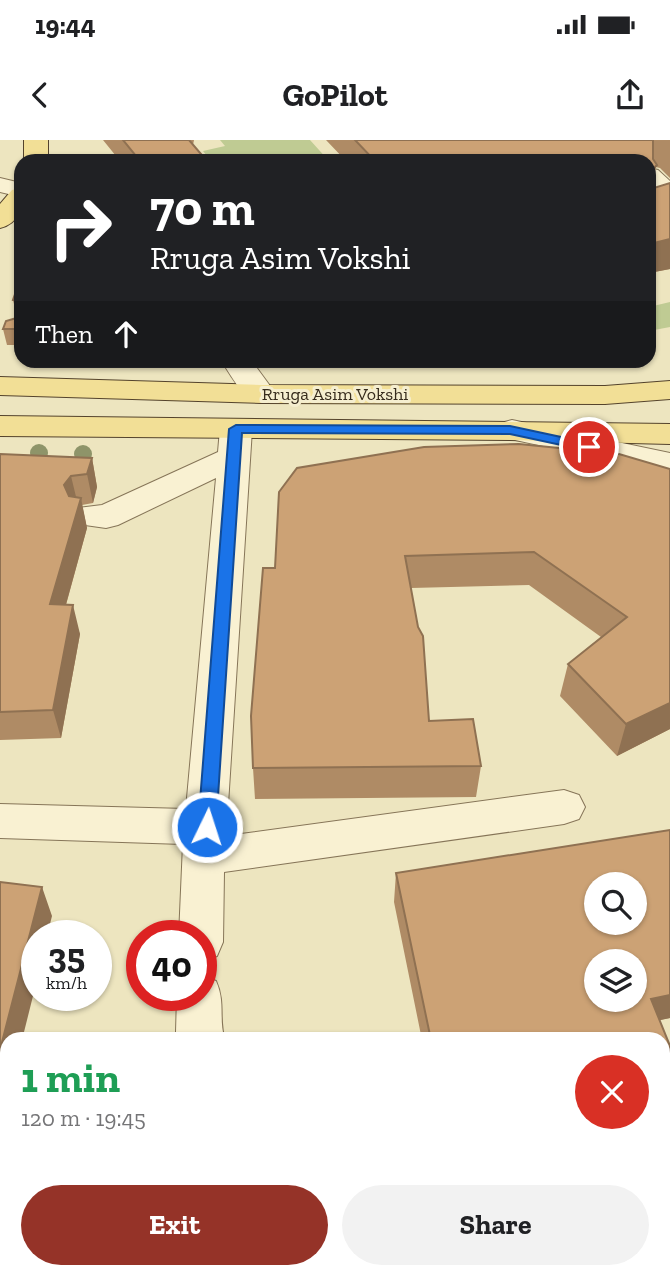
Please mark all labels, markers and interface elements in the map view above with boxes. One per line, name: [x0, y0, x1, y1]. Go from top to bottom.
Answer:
text: 19:44: [35, 9, 96, 41]
icon: back: [21, 76, 59, 114]
text: GoPilot: [282, 76, 388, 114]
icon: share: [611, 76, 649, 114]
text: 70 m: [150, 179, 255, 238]
icon: right: [35, 182, 126, 273]
text: Rruga Asim Vokshi: [150, 239, 411, 277]
icon: ahead: [107, 315, 145, 353]
text: Then: [35, 318, 93, 350]
street label: Rruga Asim Vokshi: [262, 383, 408, 405]
pin: [559, 417, 619, 477]
icon: arrive: [570, 428, 608, 466]
position arrow: [170, 790, 244, 864]
map controls: [584, 872, 647, 1012]
button: search: [584, 872, 647, 935]
speed limit sign: 40: [126, 920, 217, 1011]
text: 35: [48, 935, 85, 977]
button: layers: [584, 949, 647, 1012]
text: km/h: [46, 972, 87, 994]
text: 1 min: [21, 1052, 120, 1103]
button: close: [575, 1055, 649, 1129]
text: 120 m · 19:45: [21, 1104, 146, 1132]
button: Exit: [21, 1185, 328, 1265]
button: Share: [342, 1185, 649, 1265]

